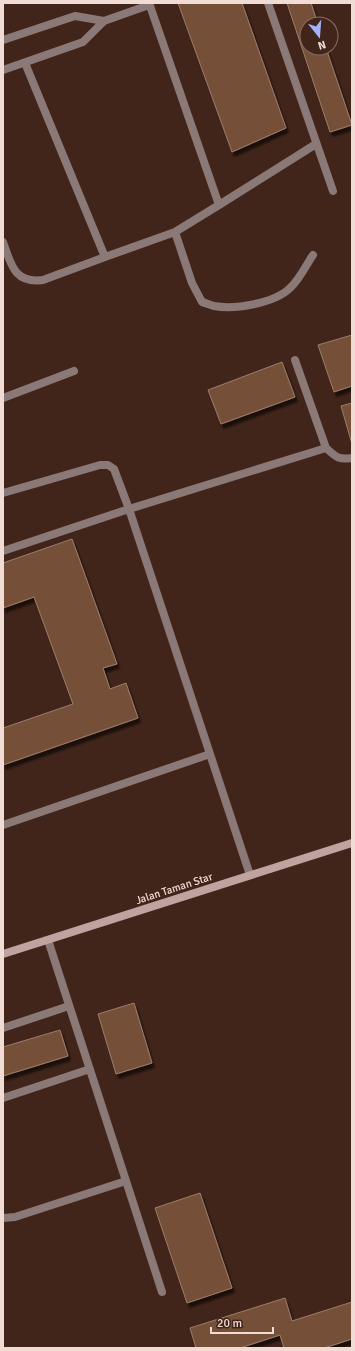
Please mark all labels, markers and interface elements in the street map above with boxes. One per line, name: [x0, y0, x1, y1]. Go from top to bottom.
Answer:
north arrow: [299, 16, 339, 56]
text: N: [316, 38, 327, 52]
street label: Jalan Taman Star: [134, 870, 214, 907]
scale bar: [211, 1309, 273, 1335]
text: 20 m: [217, 1316, 242, 1331]

